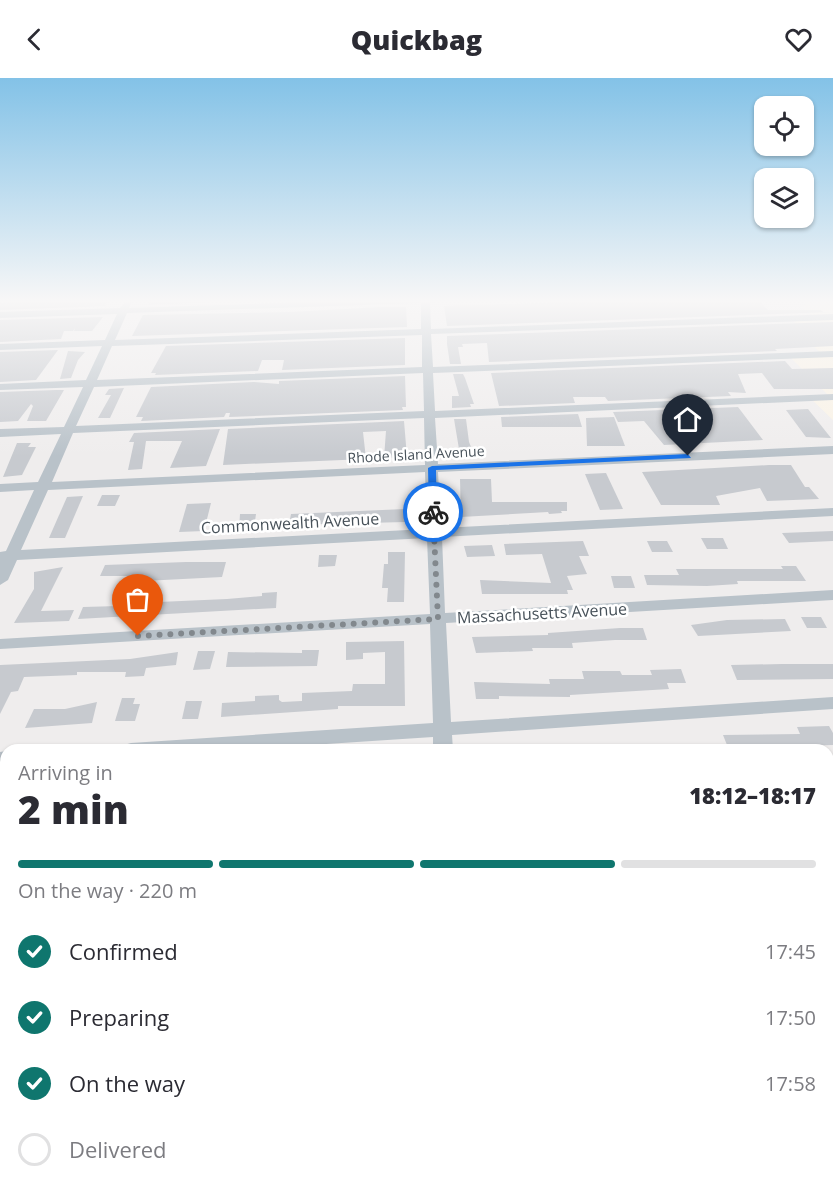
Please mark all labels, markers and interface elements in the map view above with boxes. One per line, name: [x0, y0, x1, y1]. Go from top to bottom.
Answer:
text: Quickbag: [351, 21, 482, 58]
icon: back: [18, 23, 51, 56]
icon: heart: [782, 23, 815, 56]
map controls: [754, 96, 814, 228]
button: locate: [754, 96, 814, 156]
button: layers: [754, 168, 814, 228]
pin: [662, 394, 713, 456]
icon: home: [671, 403, 704, 436]
street label: Rhode Island Avenue: [347, 441, 485, 467]
courier: [403, 482, 463, 542]
icon: bike: [417, 496, 450, 529]
street label: Commonwealth Avenue: [200, 507, 380, 539]
pin: [112, 574, 163, 636]
icon: bag: [121, 583, 154, 616]
street label: Massachusetts Avenue: [456, 598, 628, 628]
text: Arriving in: [18, 759, 113, 786]
text: 18:12–18:17: [689, 780, 816, 810]
text: 2 min: [18, 782, 129, 835]
text: On the way · 220 m: [18, 877, 197, 904]
icon: check: [18, 935, 51, 968]
text: Confirmed: [69, 936, 178, 966]
text: 17:45: [765, 938, 816, 965]
icon: check: [18, 1001, 51, 1034]
text: Preparing: [69, 1002, 169, 1032]
text: 17:50: [765, 1004, 816, 1031]
icon: check: [18, 1067, 51, 1100]
text: On the way: [69, 1068, 185, 1098]
text: 17:58: [765, 1070, 816, 1097]
text: Delivered: [69, 1134, 167, 1164]

